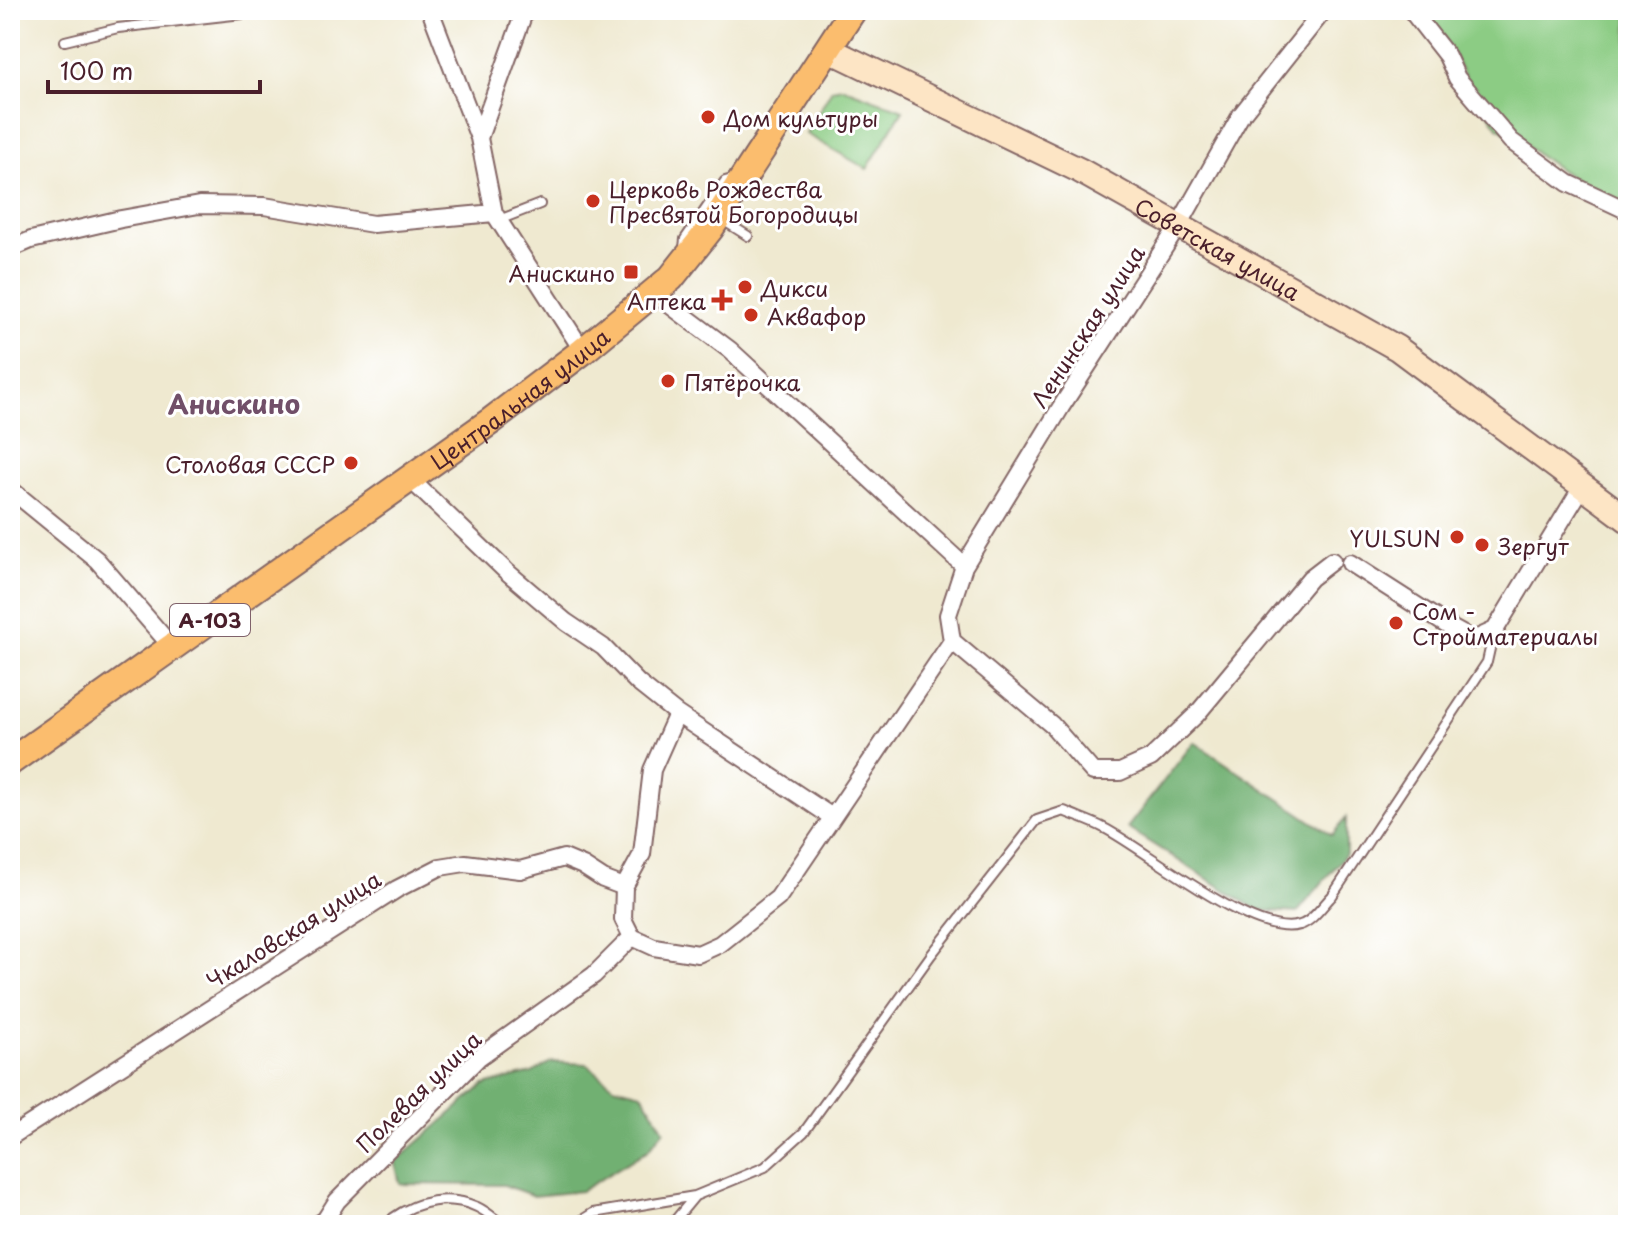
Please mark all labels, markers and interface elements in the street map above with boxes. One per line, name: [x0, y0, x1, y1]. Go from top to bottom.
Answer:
scale bar: [48, 44, 260, 94]
text: 100 m: [60, 52, 133, 88]
place label: Дом культуры: [723, 101, 878, 134]
marker: Дом культуры: [699, 108, 717, 126]
place label: Церковь Рождества Пресвятой Богородицы: [609, 172, 859, 230]
street label: Советская улица: [1129, 188, 1307, 307]
marker: Церковь Рождества Пресвятой Богородицы: [584, 192, 602, 210]
street label: Ленинская улица: [1022, 238, 1152, 414]
place label: Анискино: [508, 256, 615, 289]
marker: Анискино: [622, 263, 640, 281]
place label: Дикси: [760, 271, 828, 304]
marker: Дикси: [736, 278, 754, 296]
place label: Аптека: [627, 284, 706, 317]
marker: Аптека: [713, 291, 731, 309]
place label: Аквафор: [767, 299, 866, 332]
marker: Аквафор: [742, 306, 760, 324]
street label: Центральная улица: [423, 319, 616, 476]
place label: Пятёрочка: [684, 365, 801, 398]
marker: Пятёрочка: [659, 372, 677, 390]
district label: Анискино: [168, 384, 300, 423]
place label: Столовая СССР: [165, 447, 335, 480]
marker: Столовая СССР: [342, 454, 360, 472]
place label: YULSUN: [1349, 521, 1441, 554]
marker: YULSUN: [1448, 528, 1466, 546]
place label: Зергут: [1498, 529, 1569, 562]
marker: Зергут: [1473, 536, 1491, 554]
place label: Сом - Стройматериалы: [1412, 594, 1598, 652]
road number: А-103: [170, 604, 250, 636]
marker: Сом - Стройматериалы: [1387, 614, 1405, 632]
street label: Чкаловская улица: [199, 862, 387, 996]
street label: Полевая улица: [348, 1022, 488, 1159]

